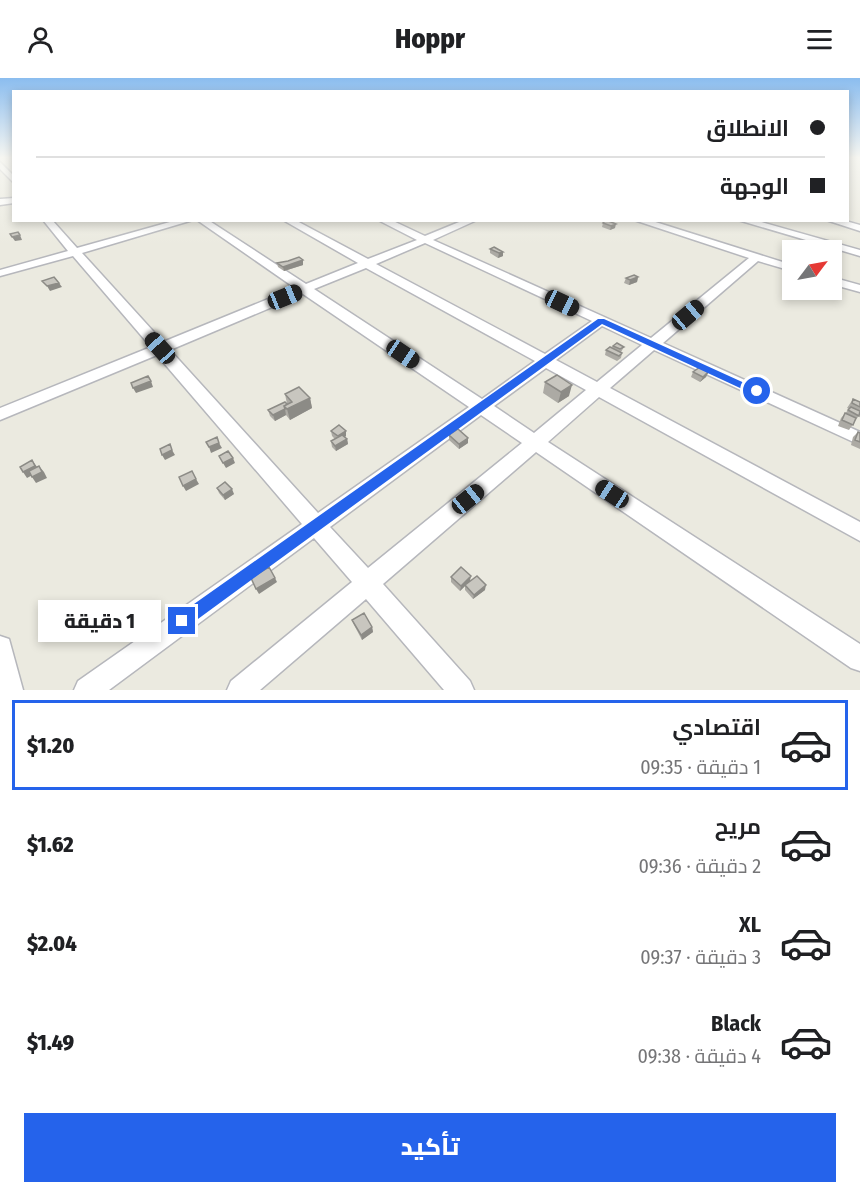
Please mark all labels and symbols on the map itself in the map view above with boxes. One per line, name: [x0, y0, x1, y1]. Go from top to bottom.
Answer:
north arrow: [782, 240, 842, 300]
car: [265, 282, 305, 312]
car: [542, 287, 582, 319]
car: [668, 297, 708, 333]
car: [141, 329, 179, 367]
car: [383, 336, 423, 372]
route start: [743, 377, 770, 404]
car: [592, 477, 632, 511]
car: [448, 481, 488, 517]
callout: 1 دقيقة: [38, 600, 161, 642]
route end: [168, 607, 195, 634]

